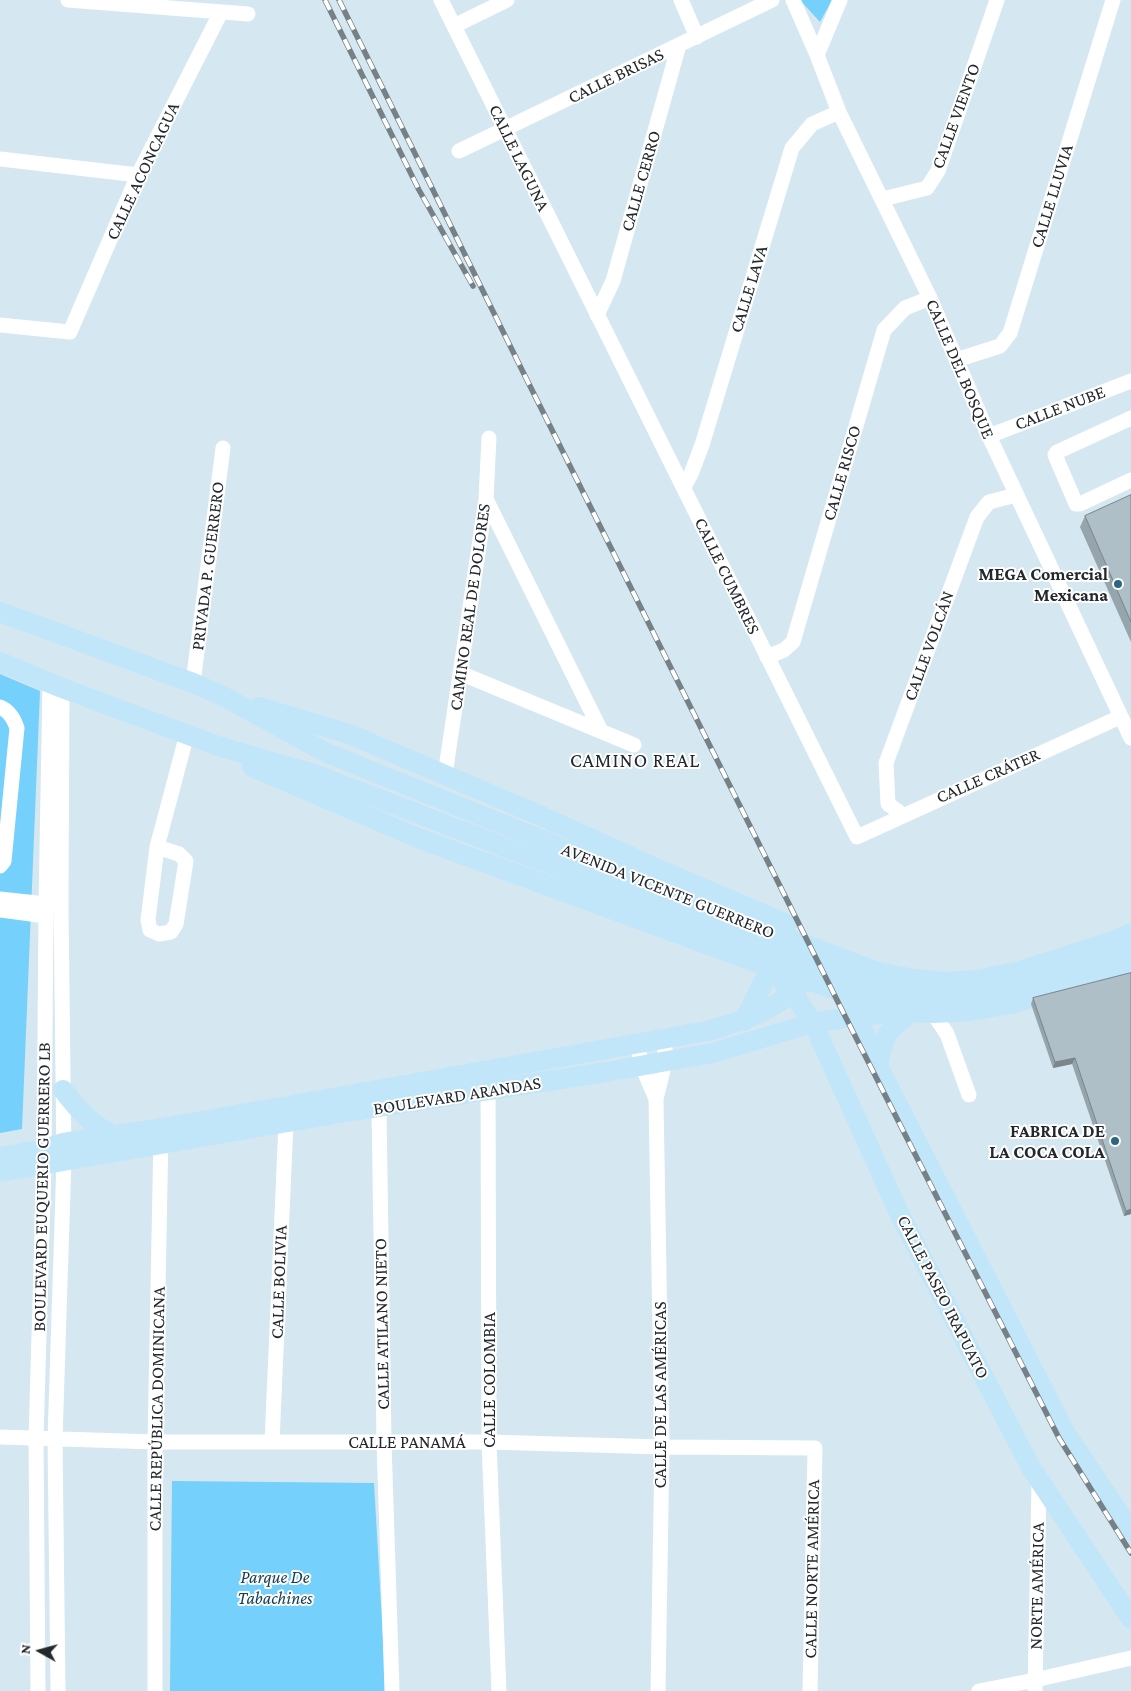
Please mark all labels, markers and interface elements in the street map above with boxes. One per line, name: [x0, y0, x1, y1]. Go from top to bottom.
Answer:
street label: CALLE BRISAS: [565, 43, 667, 109]
street label: CALLE VIENTO: [927, 60, 985, 172]
street label: CALLE ACONCAGUA: [102, 98, 184, 244]
street label: CALLE LAGUNA: [484, 101, 554, 215]
street label: CALLE CERRO: [616, 128, 666, 234]
street label: CALLE LLUVIA: [1026, 142, 1078, 250]
street label: CALLE LAVA: [725, 243, 773, 335]
street label: CALLE DEL BOSQUE: [921, 296, 999, 442]
street label: CALLE NUBE: [1012, 381, 1108, 435]
street label: CALLE RISCO: [818, 423, 866, 523]
street label: PRIVADA P. GUERRERO: [187, 480, 229, 652]
street label: CAMINO REAL DE DOLORES: [445, 502, 495, 712]
street label: CALLE CUMBRES: [689, 514, 765, 638]
place label: MEGA Comercial Mexicana: [979, 563, 1108, 606]
marker: MEGA Comercial Mexicana: [1112, 578, 1124, 590]
street label: CALLE VOLCÁN: [899, 588, 959, 704]
street label: CALLE CRÁTER: [933, 744, 1043, 808]
district label: CAMINO REAL: [569, 749, 701, 773]
street label: AVENIDA VICENTE GUERRERO: [558, 838, 778, 944]
street label: BOULEVARD EUQUERIO GUERRERO LB: [29, 1042, 55, 1332]
street label: BOULEVARD ARANDAS: [372, 1072, 542, 1120]
place label: FABRICA DE LA COCA COLA: [989, 1120, 1105, 1162]
marker: FABRICA DE LA COCA COLA: [1109, 1135, 1121, 1147]
street label: CALLE PASEO IRAPUATO: [892, 1212, 994, 1382]
street label: CALLE BOLIVIA: [266, 1225, 292, 1339]
street label: CALLE ATILANO NIETO: [370, 1238, 394, 1410]
street label: CALLE REPÚBLICA DOMINICANA: [144, 1286, 170, 1532]
street label: CALLE DE LAS AMÉRICAS: [649, 1301, 671, 1489]
street label: CALLE COLOMBIA: [478, 1312, 500, 1448]
street label: CALLE PANAMÁ: [348, 1431, 466, 1453]
street label: CALLE NORTE AMÉRICA: [800, 1479, 824, 1659]
street label: NORTE AMÉRICA: [1025, 1522, 1049, 1650]
park label: Parque De Tabachines: [237, 1566, 313, 1608]
north arrow: [15, 1626, 65, 1676]
text: N: [17, 1643, 34, 1655]

